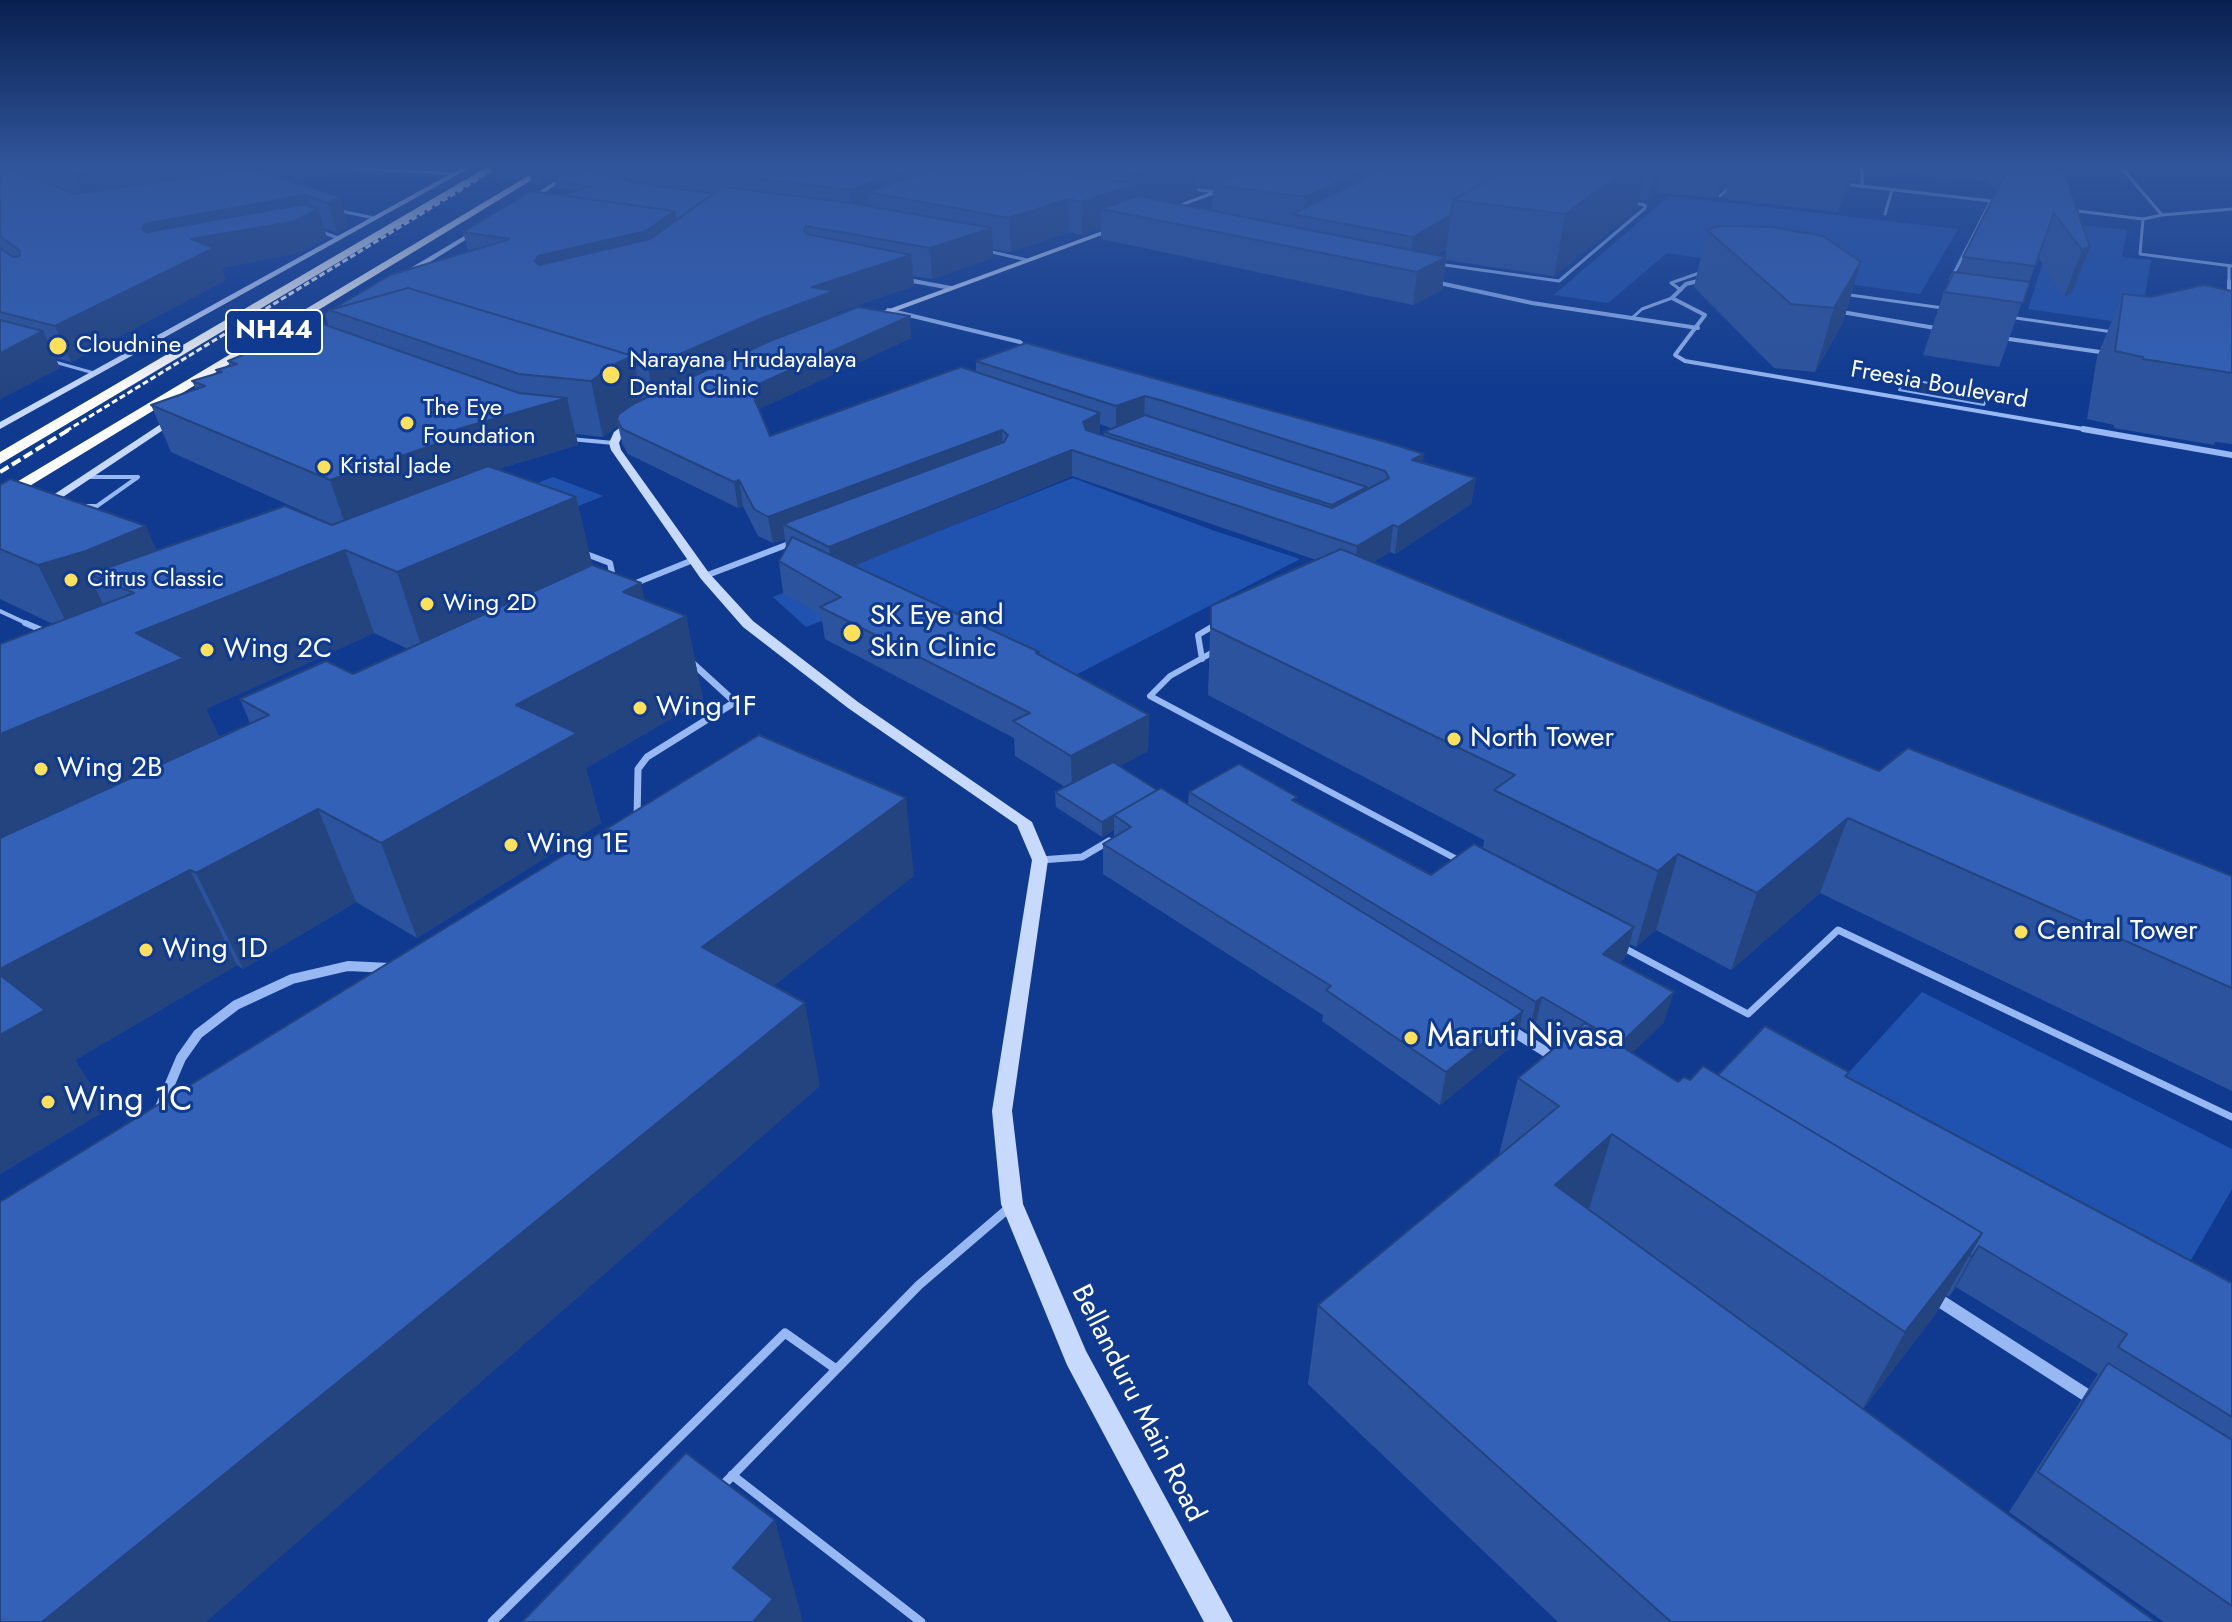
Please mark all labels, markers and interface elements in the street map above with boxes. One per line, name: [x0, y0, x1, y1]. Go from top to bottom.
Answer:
road number: NH44: [226, 310, 322, 354]
place label: Cloudnine: [76, 332, 181, 360]
marker: Cloudnine: [47, 335, 69, 357]
place label: Narayana Hrudayalaya Dental Clinic: [629, 347, 856, 403]
street label: Freesia Boulevard: [1848, 356, 2030, 416]
marker: Narayana Hrudayalaya Dental Clinic: [600, 364, 622, 386]
place label: The Eye Foundation: [423, 395, 536, 451]
marker: The Eye Foundation: [398, 414, 416, 432]
place label: Kristal Jade: [340, 453, 451, 481]
marker: Kristal Jade: [315, 458, 333, 476]
place label: Citrus Classic: [87, 566, 224, 594]
marker: Citrus Classic: [62, 571, 80, 589]
place label: Wing 2D: [443, 590, 536, 618]
marker: Wing 2D: [418, 595, 436, 613]
place label: SK Eye and Skin Clinic: [870, 600, 1004, 666]
marker: SK Eye and Skin Clinic: [841, 622, 863, 644]
place label: Wing 2C: [223, 633, 332, 667]
marker: Wing 2C: [198, 641, 216, 659]
place label: Wing 1F: [656, 691, 757, 725]
marker: Wing 1F: [631, 699, 649, 717]
place label: North Tower: [1470, 722, 1614, 756]
marker: North Tower: [1445, 730, 1463, 748]
place label: Wing 2B: [57, 752, 163, 786]
marker: Wing 2B: [32, 760, 50, 778]
place label: Wing 1E: [527, 828, 629, 862]
marker: Wing 1E: [502, 836, 520, 854]
place label: Central Tower: [2037, 915, 2198, 949]
marker: Central Tower: [2012, 923, 2030, 941]
place label: Wing 1D: [162, 933, 268, 967]
marker: Wing 1D: [137, 941, 155, 959]
place label: Maruti Nivasa: [1427, 1018, 1624, 1058]
marker: Maruti Nivasa: [1402, 1029, 1420, 1047]
place label: Wing 1C: [64, 1082, 193, 1122]
marker: Wing 1C: [39, 1093, 57, 1111]
street label: Bellanduru Main Road: [1063, 1280, 1211, 1528]

